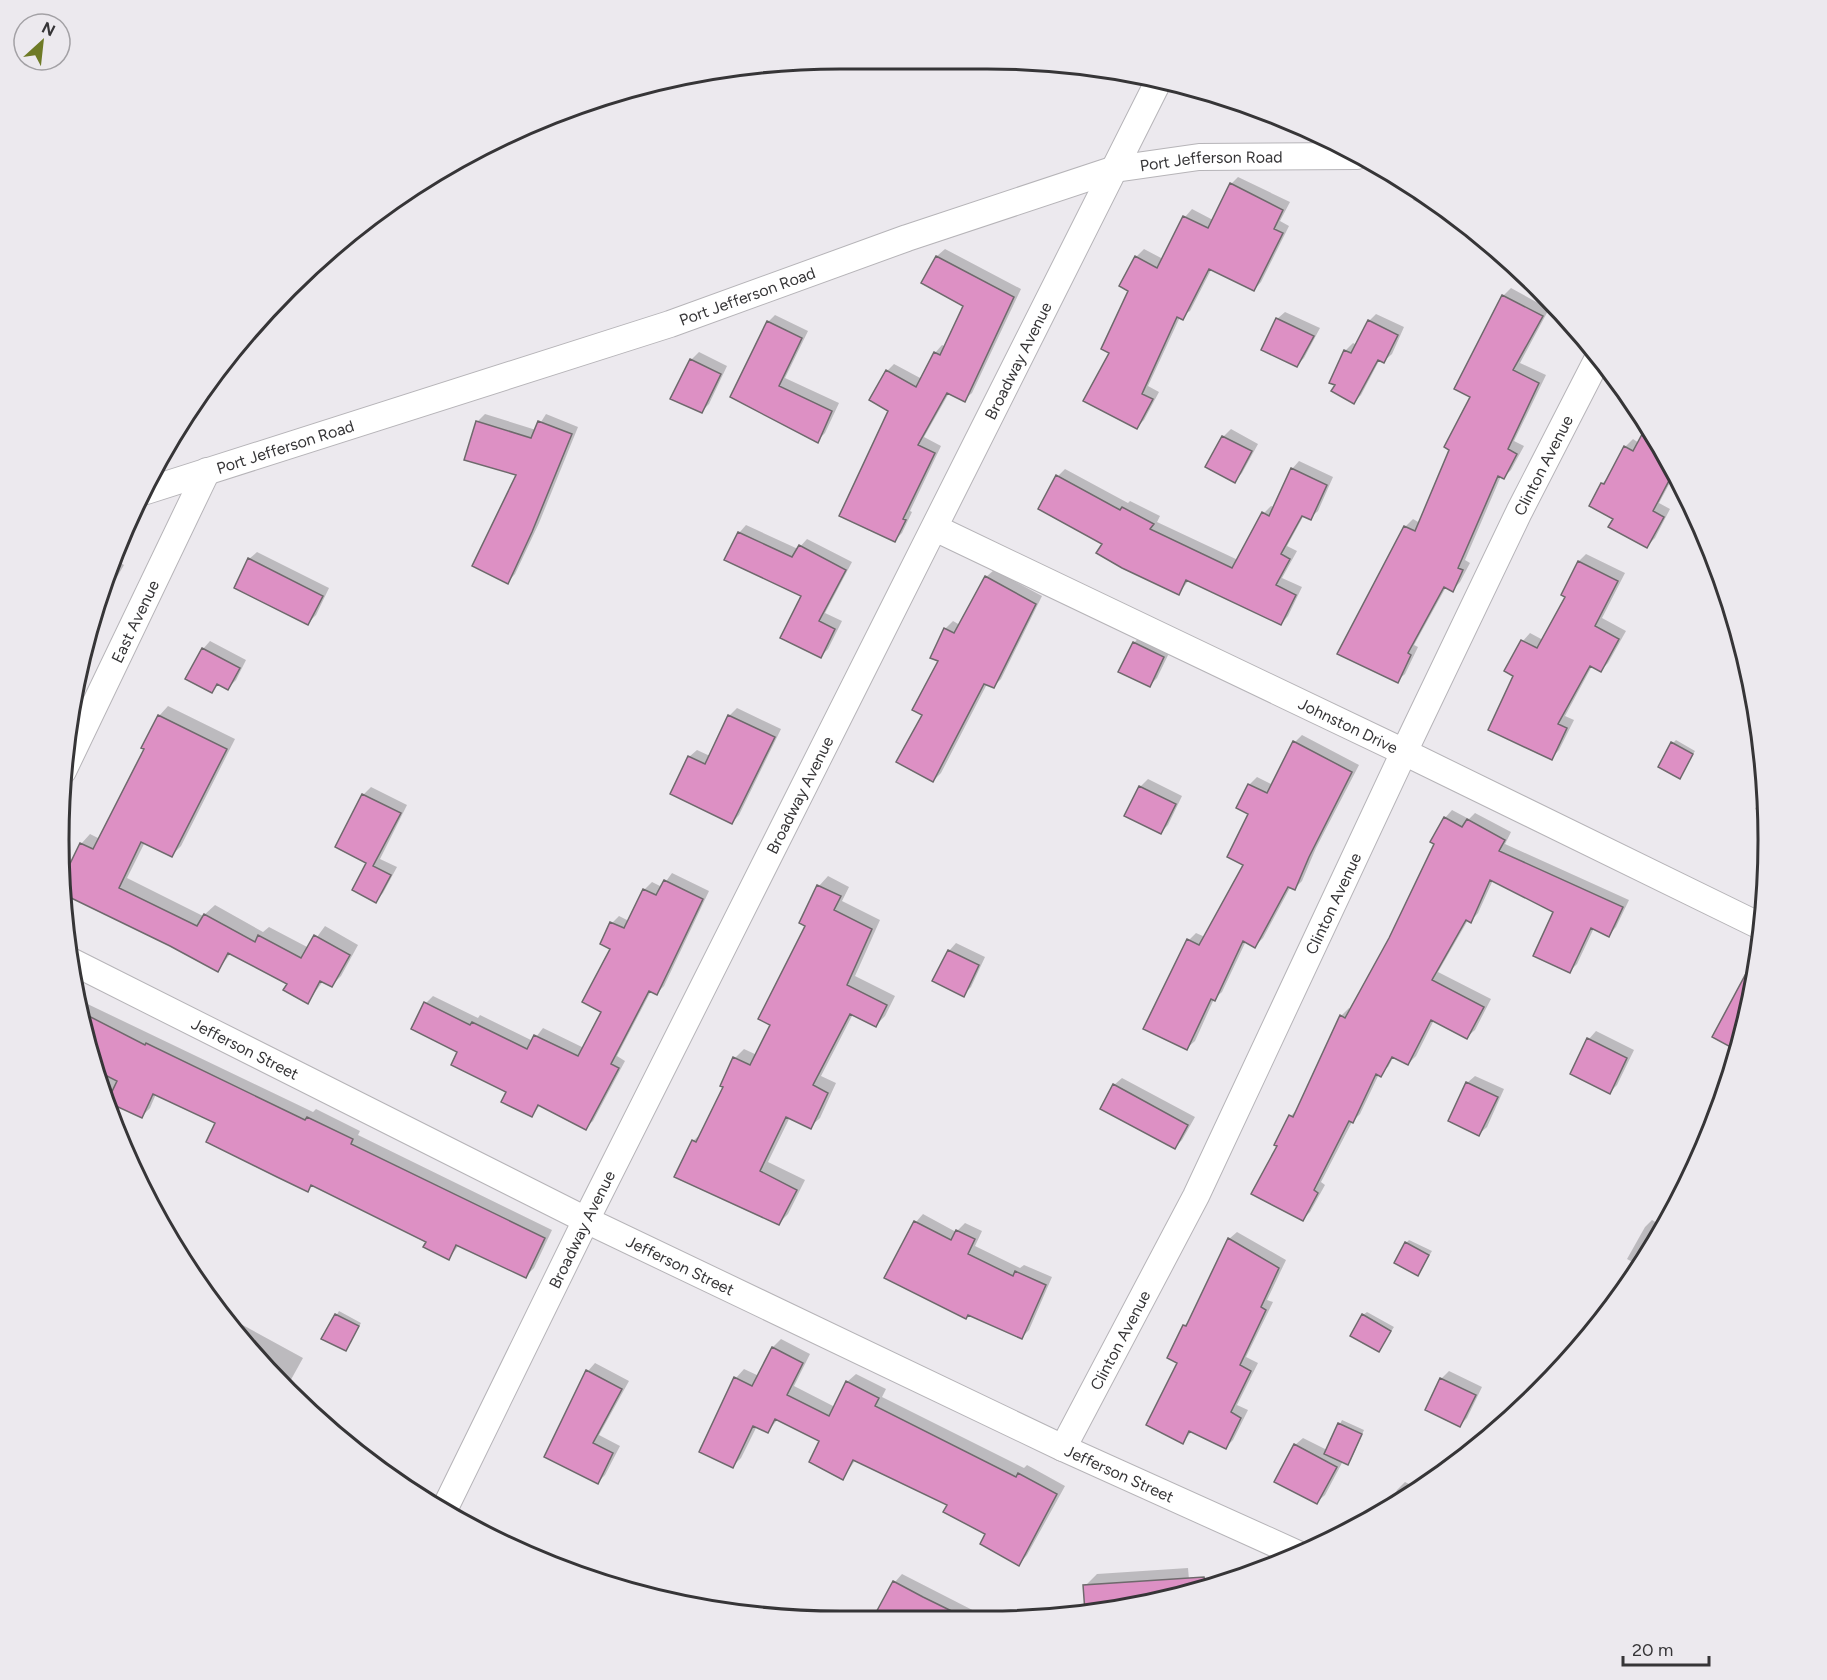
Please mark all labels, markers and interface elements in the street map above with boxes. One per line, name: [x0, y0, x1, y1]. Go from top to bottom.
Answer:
north arrow: [12, 12, 72, 72]
text: N: [39, 18, 58, 40]
street label: Port Jefferson Road: [1139, 147, 1283, 175]
street label: Port Jefferson Road: [677, 263, 818, 329]
street label: Broadway Avenue: [981, 298, 1056, 422]
street label: Clinton Avenue: [1509, 412, 1577, 518]
street label: Port Jefferson Road: [214, 416, 356, 477]
street label: East Avenue: [107, 577, 163, 666]
street label: Johnston Drive: [1295, 694, 1401, 757]
street label: Broadway Avenue: [762, 733, 837, 857]
street label: Clinton Avenue: [1301, 849, 1365, 957]
street label: Jefferson Street: [188, 1014, 302, 1083]
street label: Broadway Avenue: [545, 1167, 619, 1291]
street label: Jefferson Street: [623, 1231, 737, 1299]
street label: Clinton Avenue: [1086, 1287, 1154, 1393]
street label: Jefferson Street: [1062, 1441, 1177, 1506]
scale bar: [1623, 1629, 1708, 1667]
text: 20 m: [1632, 1639, 1673, 1661]

